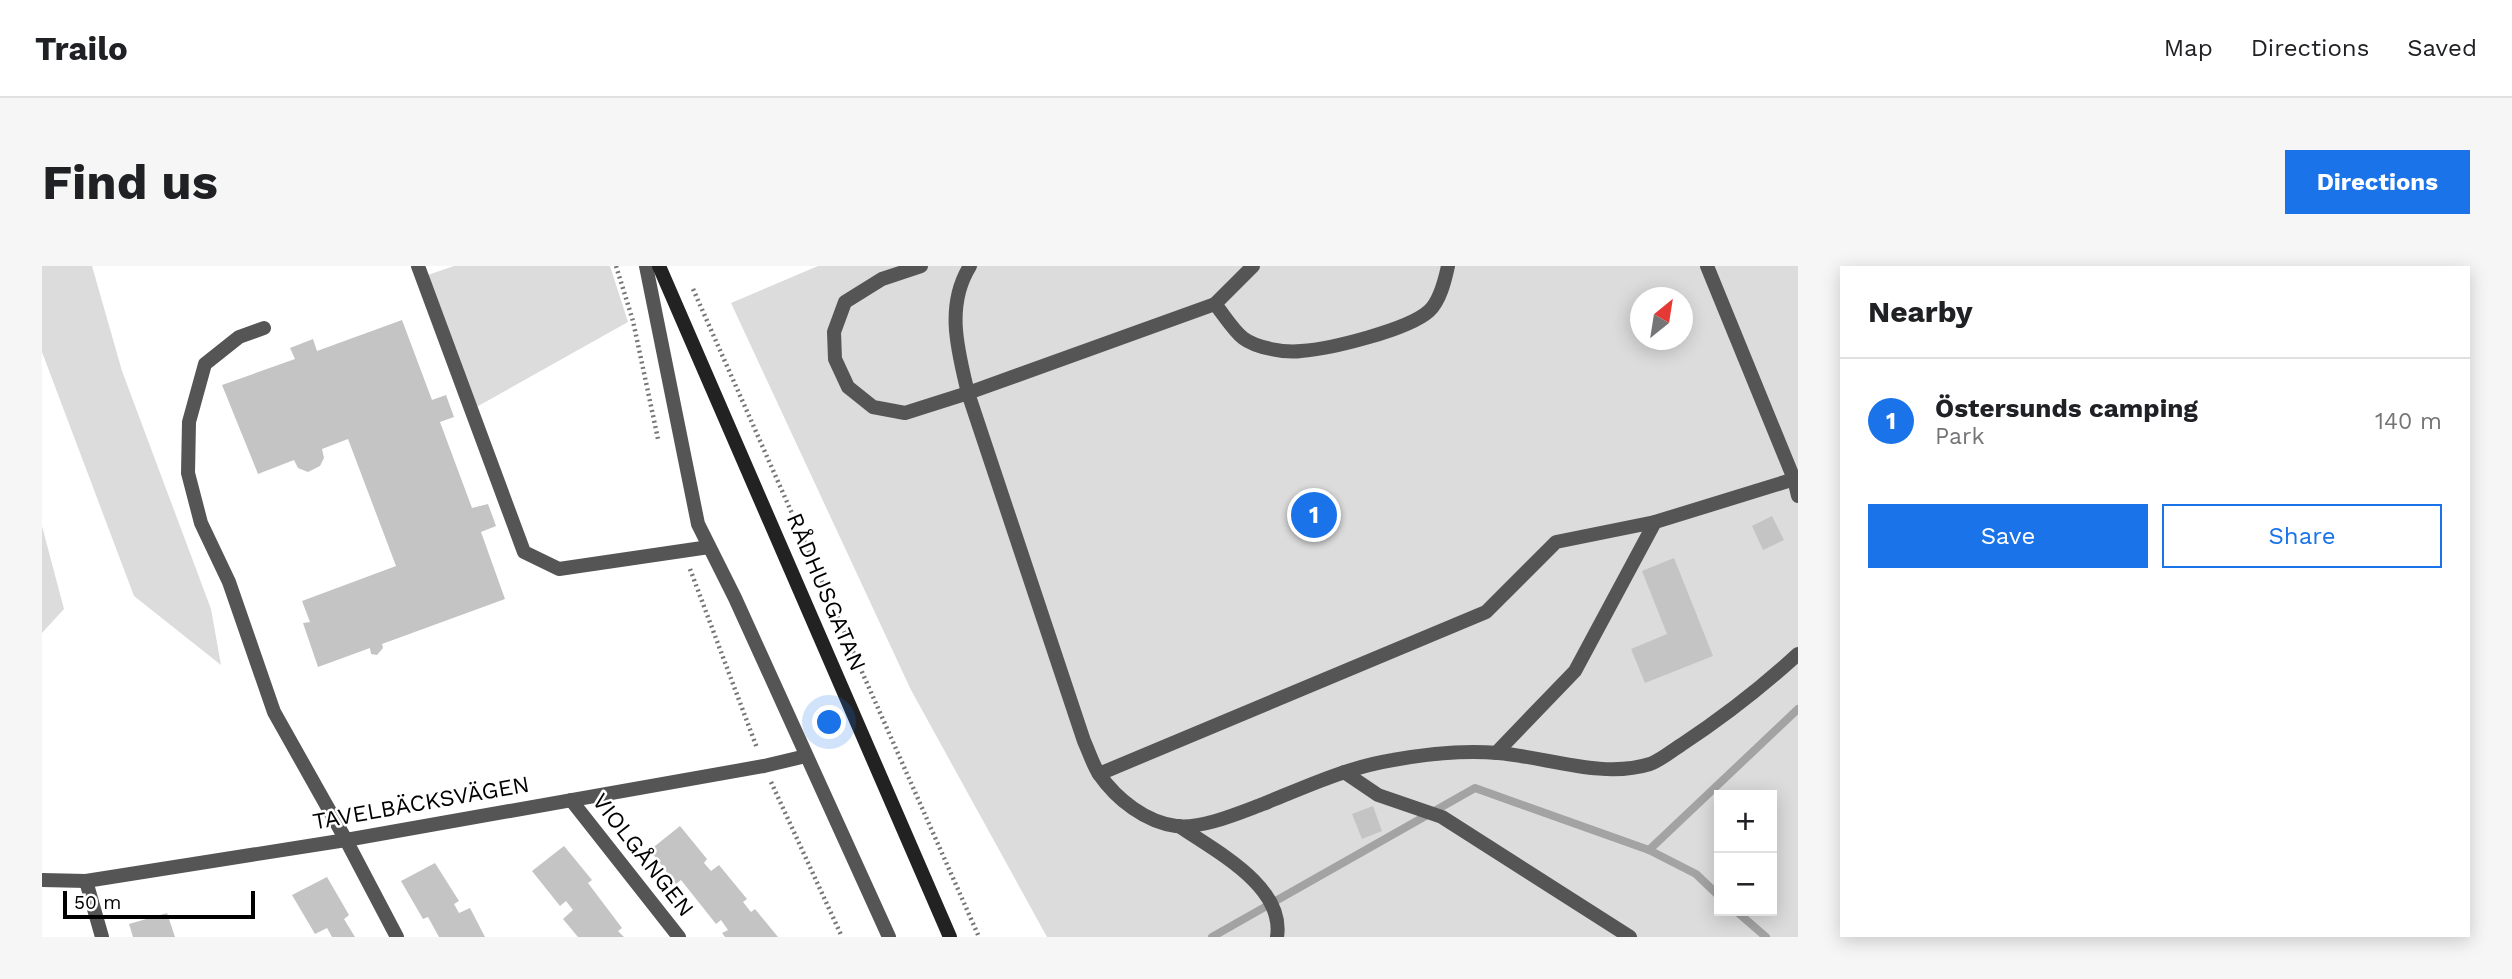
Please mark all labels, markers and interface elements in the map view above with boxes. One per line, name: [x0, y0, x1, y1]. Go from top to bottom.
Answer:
text: Trailo: [35, 29, 128, 68]
text: Map: [2164, 34, 2213, 62]
text: Directions: [2251, 34, 2369, 62]
text: Saved: [2407, 34, 2477, 62]
button: Directions: [2285, 150, 2470, 214]
text: Find us: [42, 153, 218, 211]
north arrow: [1630, 287, 1693, 350]
text: Nearby: [1868, 294, 1973, 329]
text: Östersunds camping: [1935, 393, 2198, 423]
text: 1: [1886, 408, 1896, 435]
text: 140 m: [2375, 408, 2442, 435]
text: Park: [1935, 423, 1984, 450]
pin: 1: [1291, 489, 1337, 541]
button: Save: [1868, 504, 2148, 568]
button: Share: [2162, 504, 2442, 568]
street label: RÅDHUSGATAN: [781, 509, 871, 675]
your location: [812, 705, 846, 739]
street label: TAVELBÄCKSVÄGEN: [310, 771, 532, 835]
street label: VIOLGÅNGEN: [586, 788, 700, 922]
map controls: [1714, 790, 1777, 916]
button: +: [1714, 790, 1777, 853]
button: −: [1714, 853, 1777, 916]
scale bar: [63, 888, 256, 920]
text: 50 m: [74, 891, 121, 914]

